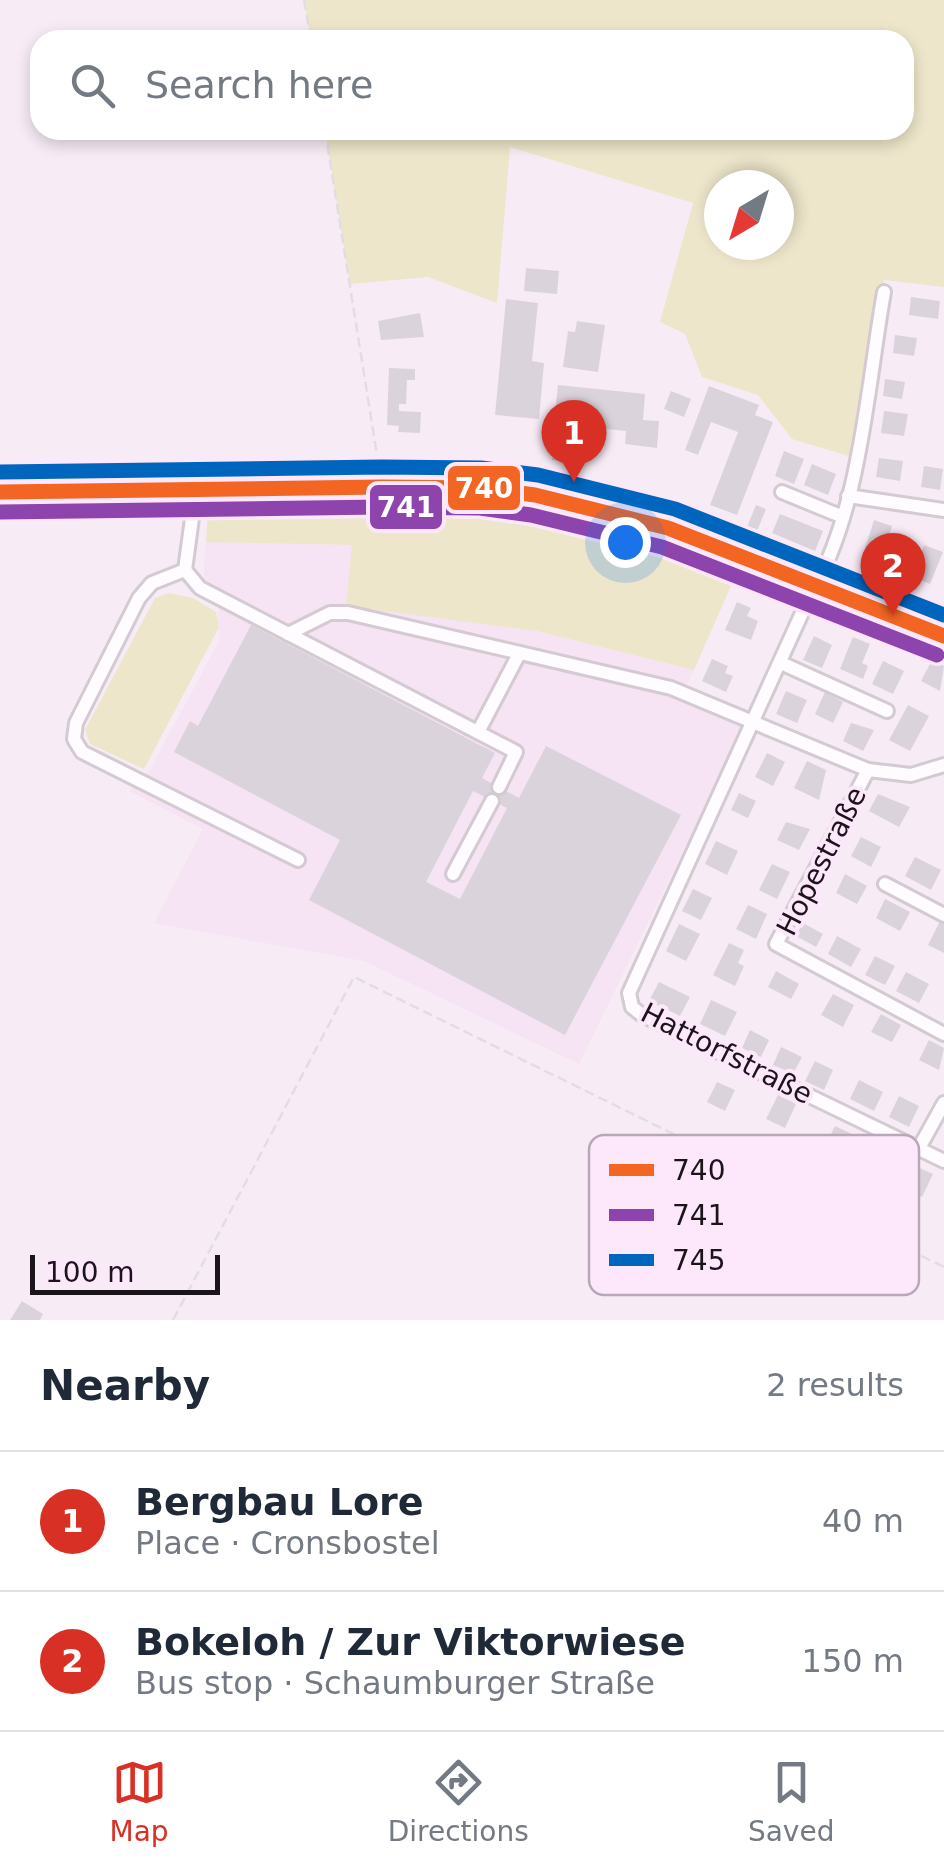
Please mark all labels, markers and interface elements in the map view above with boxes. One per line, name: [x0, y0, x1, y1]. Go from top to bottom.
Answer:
search box: [30, 30, 914, 140]
icon: search: [65, 58, 120, 113]
text: Search here: [145, 63, 373, 107]
north arrow: [704, 170, 794, 260]
pin: 1: [542, 400, 606, 482]
line badge: 740: [446, 464, 522, 512]
text: 740: [455, 472, 513, 505]
line badge: 741: [368, 483, 444, 531]
text: 741: [377, 491, 435, 524]
your location: [600, 517, 651, 568]
pin: 2: [860, 532, 926, 615]
street label: Hopestraße: [770, 781, 873, 941]
street label: Hattorfstraße: [636, 996, 818, 1111]
legend: [589, 1135, 919, 1295]
text: 740: [672, 1154, 725, 1187]
text: 741: [672, 1199, 725, 1232]
text: 745: [672, 1244, 725, 1277]
scale bar: [30, 1250, 220, 1294]
text: 100 m: [45, 1256, 135, 1289]
text: Nearby: [40, 1361, 210, 1410]
text: 2 results: [766, 1366, 904, 1404]
text: Bergbau Lore: [135, 1480, 424, 1524]
text: 1: [61, 1502, 84, 1540]
text: 40 m: [822, 1502, 904, 1540]
text: Place · Cronsbostel: [135, 1524, 440, 1562]
text: Bokeloh / Zur Viktorwiese: [135, 1620, 686, 1664]
text: 2: [61, 1642, 84, 1680]
text: 150 m: [802, 1642, 904, 1680]
text: Bus stop · Schaumburger Straße: [135, 1664, 655, 1702]
tab: Map: [110, 1755, 169, 1848]
tab: Directions: [388, 1755, 529, 1848]
tab: Saved: [748, 1755, 834, 1848]

